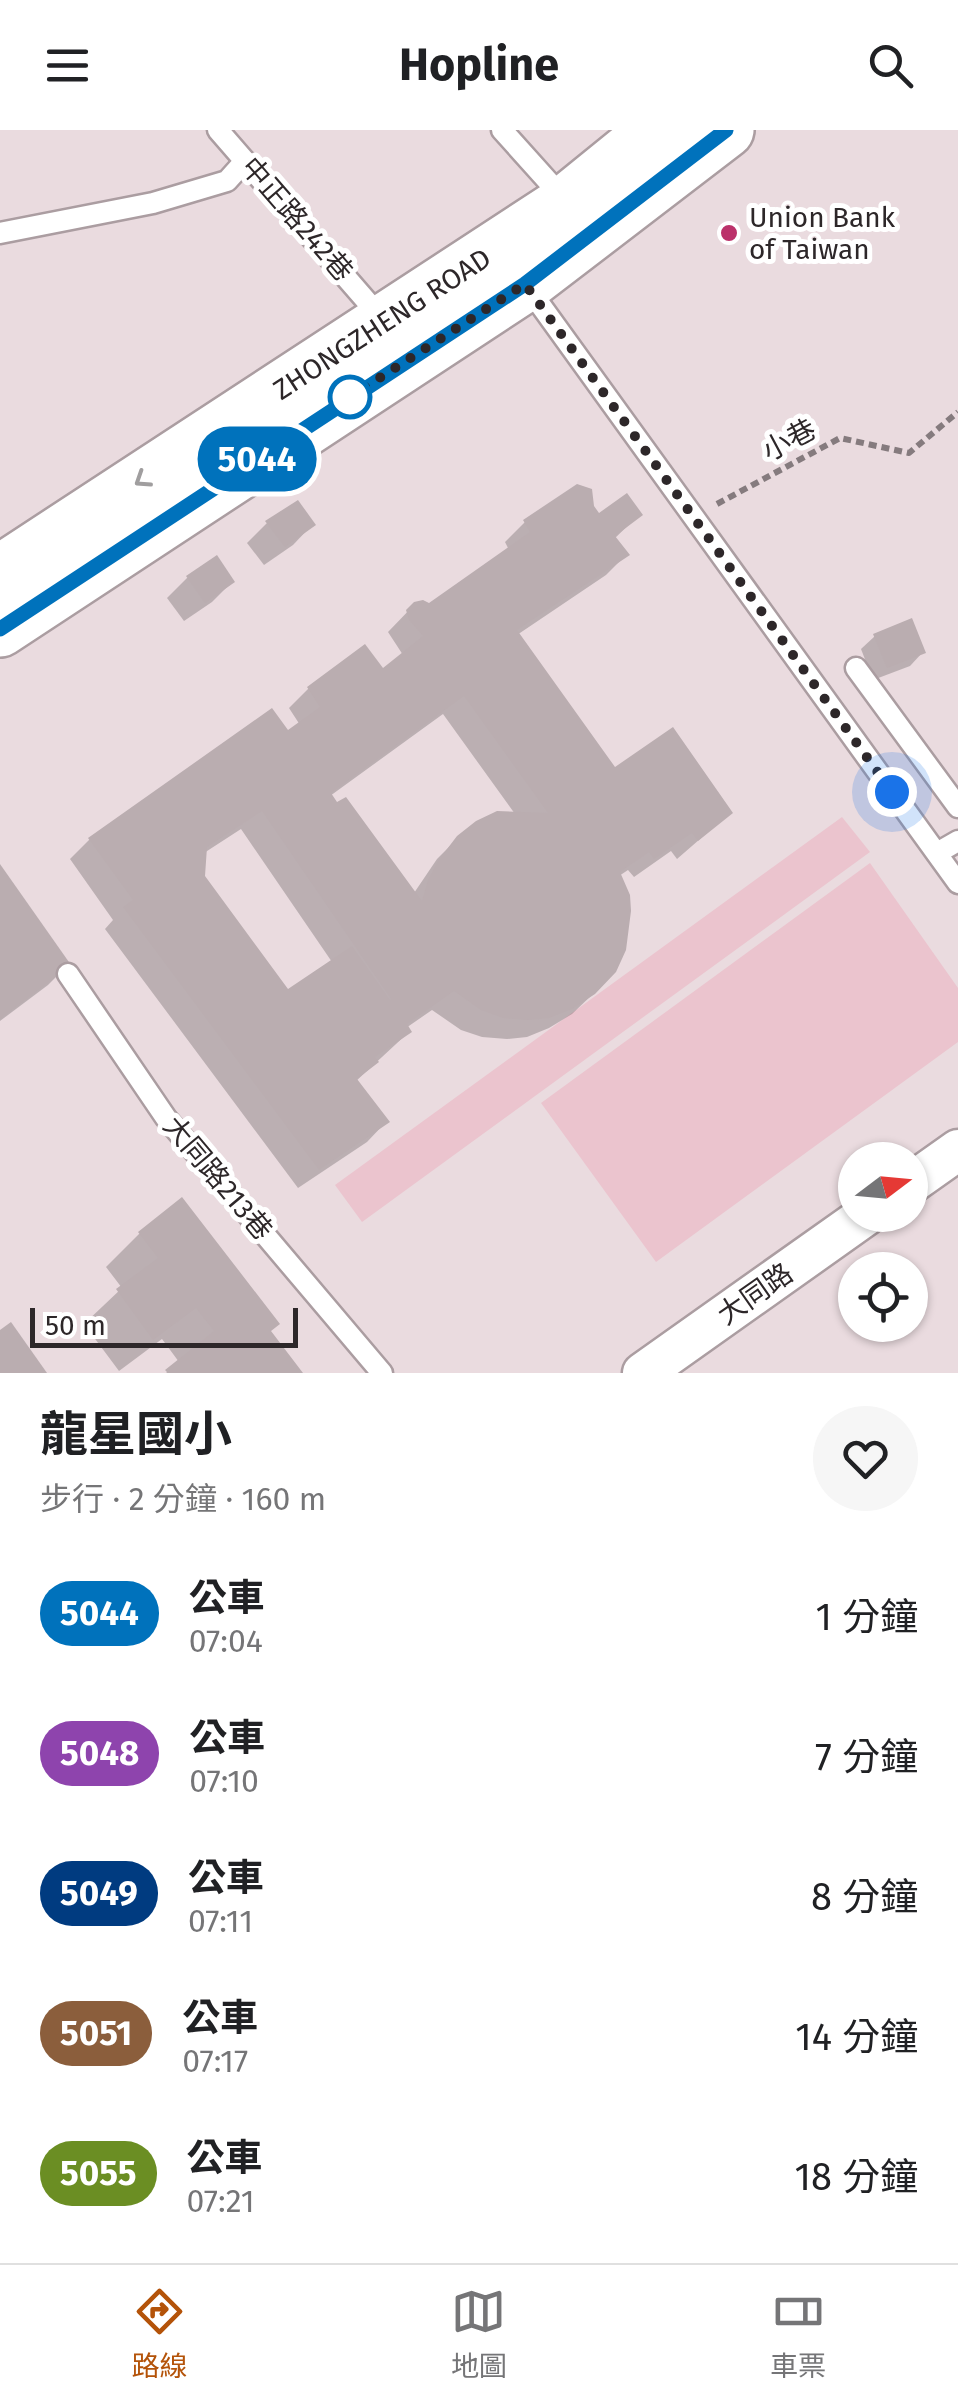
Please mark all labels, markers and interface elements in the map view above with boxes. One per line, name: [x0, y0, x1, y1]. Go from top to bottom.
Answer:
icon: menu: [40, 38, 95, 93]
text: Hopline: [399, 38, 559, 92]
icon: search: [863, 38, 918, 93]
street label: 中正路242巷: [234, 150, 360, 288]
place label: Union Bank of Taiwan: [749, 201, 896, 266]
marker: Union Bank of Taiwan: [718, 222, 740, 244]
street label: ZHONGZHENG ROAD: [267, 241, 497, 407]
unlabelled marker: [329, 376, 371, 418]
street label: 小巷: [757, 412, 821, 468]
line badge: 5044: [187, 426, 327, 492]
text: 5044: [218, 438, 296, 480]
one-way arrow: [135, 468, 153, 487]
your location: [867, 767, 917, 817]
street label: 大同路213巷: [157, 1109, 279, 1247]
north arrow: [838, 1142, 928, 1232]
map controls: [838, 1142, 928, 1342]
button: locate: [838, 1252, 928, 1342]
street label: 大同路: [711, 1256, 799, 1332]
scale bar: [30, 1303, 298, 1348]
text: 50 m: [45, 1309, 106, 1342]
text: 龍星國小: [40, 1406, 232, 1464]
button: heart: [813, 1406, 918, 1511]
text: 步行 · 2 分鐘 · 160 m: [40, 1480, 326, 1518]
text: 公車: [189, 1575, 265, 1621]
text: 5044: [60, 1592, 139, 1634]
text: 1 分鐘: [815, 1594, 918, 1640]
text: 07:04: [189, 1622, 263, 1660]
text: 公車: [189, 1715, 265, 1761]
text: 5048: [60, 1732, 139, 1774]
text: 7 分鐘: [815, 1734, 918, 1780]
text: 07:10: [189, 1762, 259, 1800]
text: 公車: [188, 1855, 264, 1901]
text: 5049: [60, 1872, 138, 1914]
text: 8 分鐘: [811, 1874, 918, 1920]
text: 07:11: [188, 1902, 253, 1940]
text: 公車: [182, 1995, 258, 2041]
text: 5051: [60, 2012, 132, 2054]
text: 14 分鐘: [795, 2014, 918, 2060]
text: 07:17: [182, 2042, 248, 2080]
text: 公車: [187, 2135, 263, 2181]
text: 5055: [60, 2152, 137, 2194]
text: 18 分鐘: [795, 2154, 918, 2200]
text: 07:21: [187, 2182, 255, 2220]
tab: 路線: [132, 2284, 188, 2384]
tab: 地圖: [451, 2284, 507, 2384]
tab: 車票: [770, 2284, 826, 2384]

